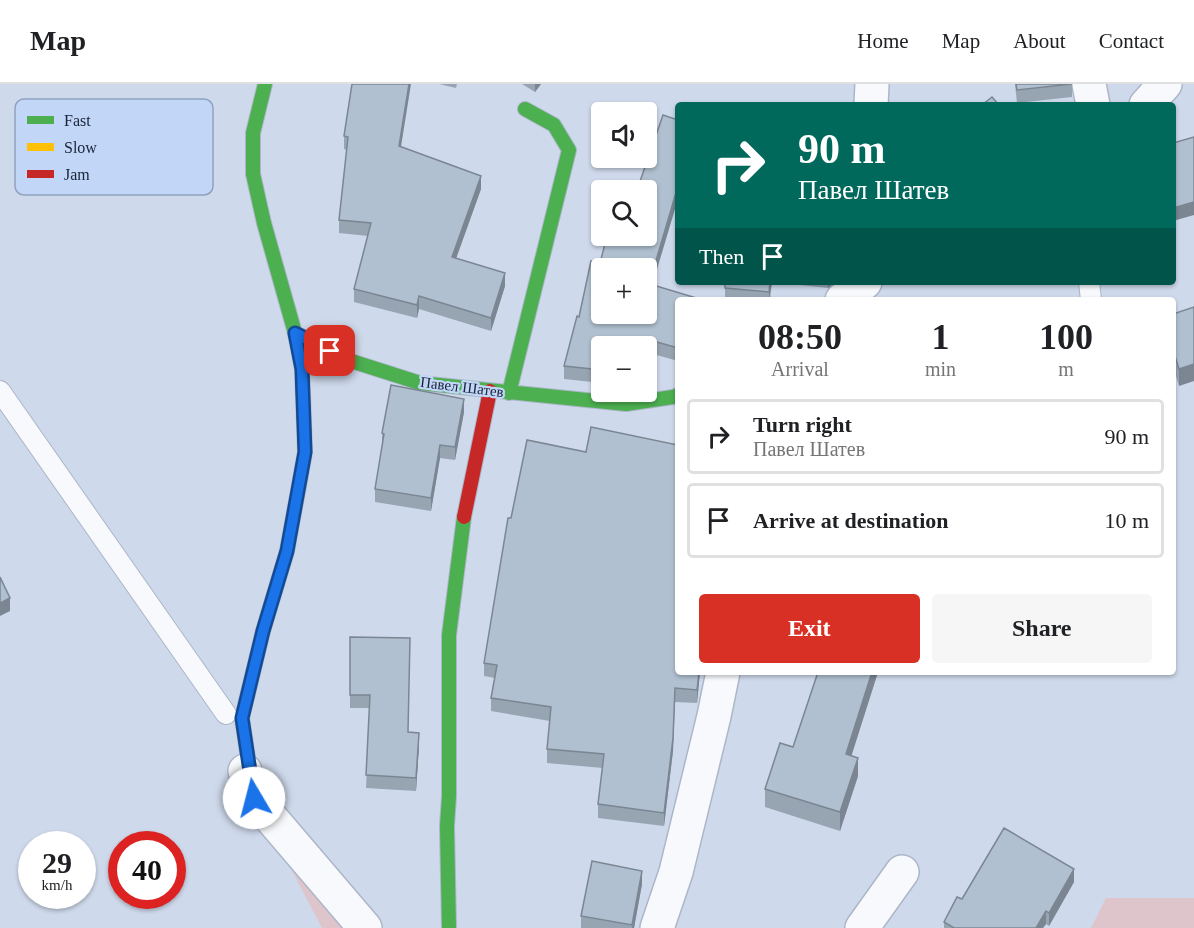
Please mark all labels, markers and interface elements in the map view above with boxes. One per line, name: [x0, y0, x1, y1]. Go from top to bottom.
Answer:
text: Map: [30, 25, 86, 56]
text: Home: [857, 29, 909, 53]
text: Map: [942, 29, 980, 53]
text: About: [1013, 29, 1066, 53]
text: Contact: [1099, 29, 1164, 53]
legend: [15, 99, 213, 195]
map controls: [591, 102, 657, 402]
button: sound: [591, 102, 657, 168]
text: Fast: [64, 112, 91, 129]
icon: right: [699, 126, 777, 204]
text: 90 m: [798, 126, 886, 172]
text: Slow: [64, 139, 97, 156]
text: Jam: [64, 166, 90, 183]
text: Павел Шатев: [798, 175, 949, 205]
button: search: [591, 180, 657, 246]
icon: arrive: [756, 240, 789, 273]
text: Then: [699, 244, 744, 269]
button: +: [591, 258, 657, 324]
text: 08:50: [758, 317, 842, 357]
text: 1: [932, 317, 950, 357]
text: 100: [1039, 317, 1093, 357]
pin: [304, 325, 355, 376]
icon: arrive: [313, 334, 346, 367]
button: −: [591, 336, 657, 402]
text: Arrival: [771, 358, 829, 380]
text: min: [925, 358, 956, 380]
text: m: [1058, 358, 1074, 380]
street label: Павел Шатев: [419, 374, 505, 400]
text: Turn right: [753, 412, 852, 437]
icon: right: [702, 420, 735, 453]
text: 90 m: [1104, 424, 1149, 449]
text: Павел Шатев: [753, 438, 865, 460]
icon: arrive: [702, 504, 735, 537]
text: Arrive at destination: [753, 508, 949, 533]
text: 10 m: [1104, 508, 1149, 533]
button: Exit: [699, 594, 920, 663]
button: Share: [932, 594, 1152, 663]
position arrow: [222, 766, 286, 830]
speed limit sign: 40: [108, 831, 186, 909]
text: 29: [42, 846, 72, 879]
text: km/h: [42, 877, 72, 893]

